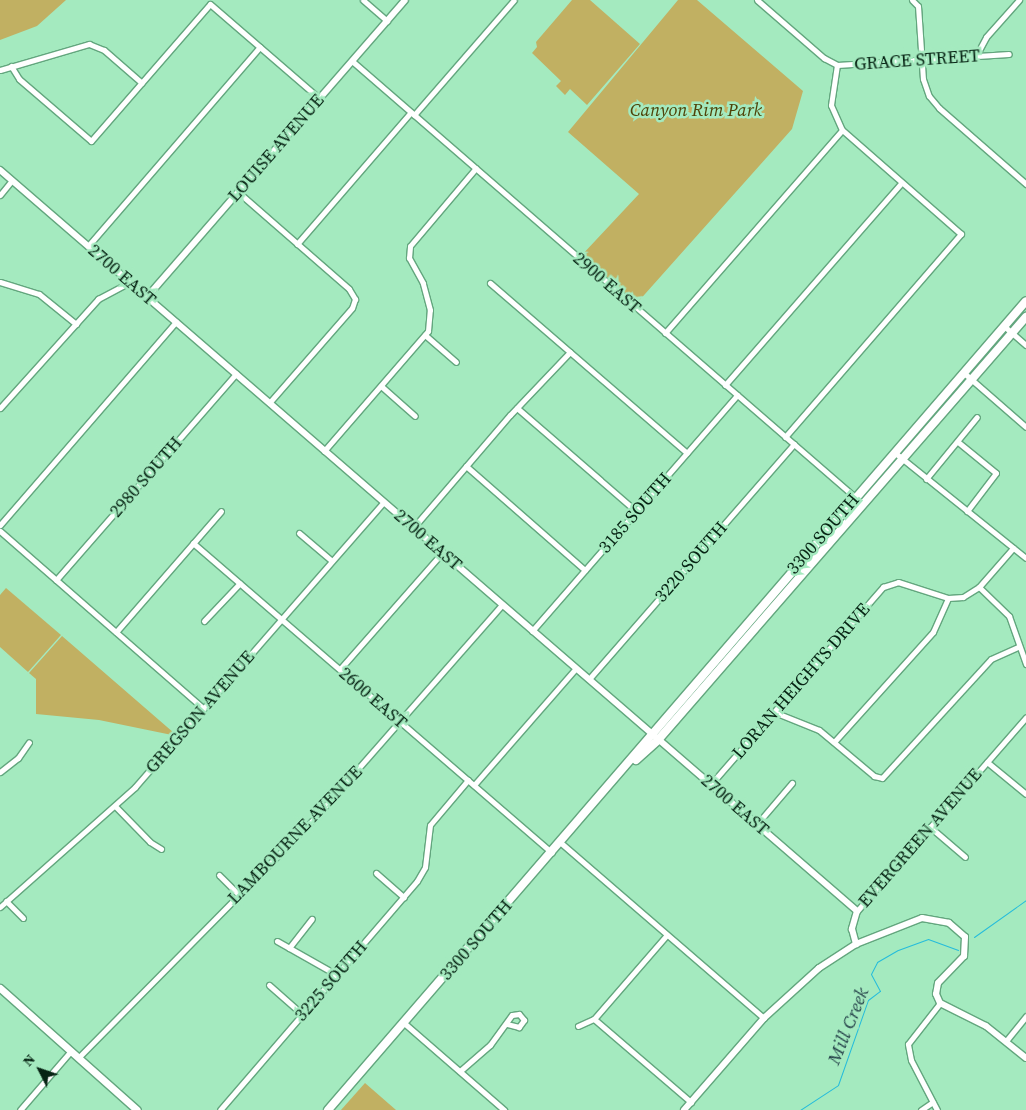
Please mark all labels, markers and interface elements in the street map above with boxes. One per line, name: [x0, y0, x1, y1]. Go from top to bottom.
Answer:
street label: GRACE STREET: [853, 45, 981, 75]
street label: LOUISE AVENUE: [223, 90, 329, 206]
park label: Canyon Rim Park: [630, 99, 762, 121]
street label: 2700 EAST: [84, 240, 160, 310]
street label: 2900 EAST: [569, 248, 645, 318]
street label: 2980 SOUTH: [105, 432, 187, 522]
street label: 3185 SOUTH: [594, 468, 676, 558]
street label: 3300 SOUTH: [782, 489, 864, 579]
street label: 2700 EAST: [390, 505, 466, 575]
street label: 3220 SOUTH: [650, 517, 732, 607]
street label: LORAN HEIGHTS DRIVE: [727, 599, 875, 763]
street label: GREGSON AVENUE: [141, 646, 259, 778]
street label: 2600 EAST: [335, 663, 411, 733]
street label: LAMBOURNE AVENUE: [223, 761, 367, 909]
street label: EVERGREEN AVENUE: [854, 764, 986, 912]
street label: 2700 EAST: [697, 770, 773, 840]
street label: 3300 SOUTH: [435, 895, 517, 985]
street label: 3225 SOUTH: [290, 936, 372, 1026]
water label: Mill Creek: [822, 984, 874, 1068]
north arrow: [15, 1045, 65, 1095]
text: N: [18, 1050, 40, 1071]

